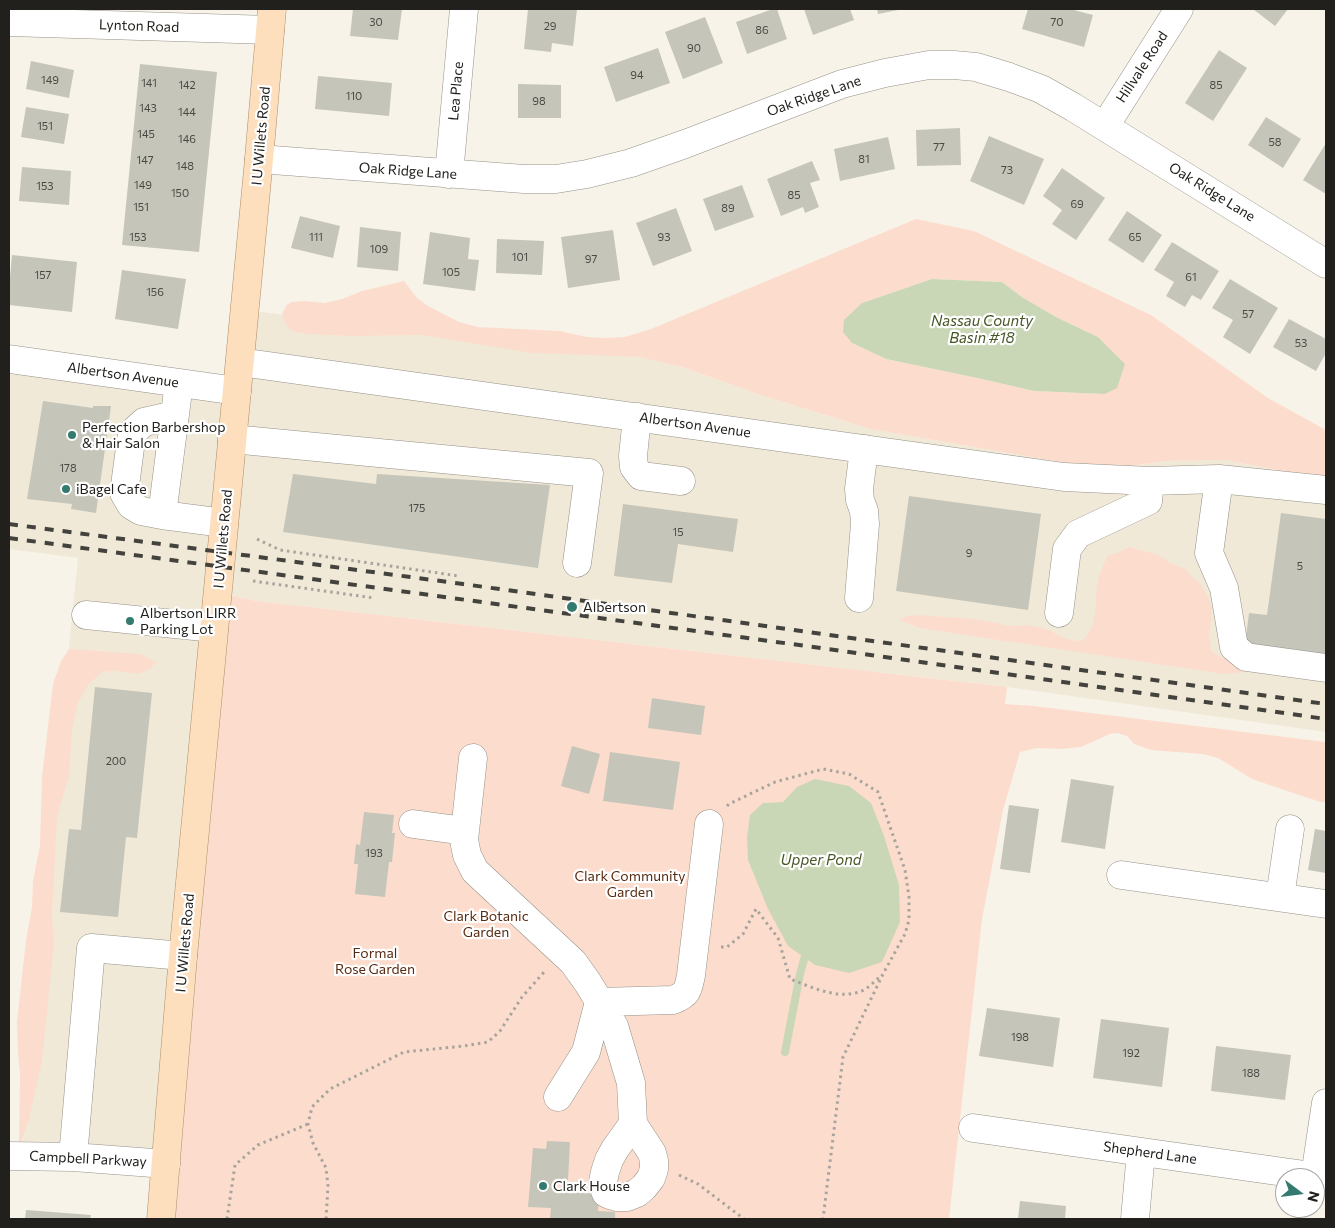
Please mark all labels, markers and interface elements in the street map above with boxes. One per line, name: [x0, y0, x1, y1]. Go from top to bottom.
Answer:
house number: 30: [369, 15, 383, 29]
house number: 70: [1051, 15, 1063, 29]
street label: Lynton Road: [99, 16, 179, 36]
house number: 29: [544, 19, 556, 33]
house number: 86: [755, 23, 769, 37]
street label: Hillvale Road: [1113, 28, 1171, 106]
house number: 90: [687, 41, 701, 55]
street label: Lea Place: [445, 61, 467, 121]
house number: 94: [630, 68, 644, 82]
street label: Oak Ridge Lane: [765, 72, 863, 120]
house number: 149: [41, 73, 59, 87]
house number: 141: [141, 76, 157, 90]
house number: 142: [178, 78, 196, 92]
house number: 85: [1210, 78, 1222, 92]
street label: I U Willets Road: [248, 86, 274, 186]
house number: 110: [346, 89, 362, 103]
house number: 98: [532, 94, 546, 108]
house number: 143: [139, 101, 157, 115]
house number: 144: [178, 105, 196, 119]
house number: 151: [37, 119, 53, 133]
house number: 145: [137, 127, 155, 141]
house number: 146: [178, 132, 196, 146]
house number: 58: [1269, 135, 1281, 149]
house number: 77: [933, 140, 945, 154]
house number: 81: [858, 152, 870, 166]
house number: 147: [137, 153, 153, 167]
house number: 148: [176, 159, 194, 173]
street label: Oak Ridge Lane: [358, 159, 458, 183]
street label: Oak Ridge Lane: [1166, 159, 1258, 225]
house number: 73: [1001, 163, 1013, 177]
house number: 149: [134, 178, 152, 192]
house number: 153: [36, 179, 54, 193]
house number: 150: [171, 186, 189, 200]
house number: 85: [788, 188, 800, 202]
house number: 69: [1070, 197, 1084, 211]
house number: 151: [133, 200, 149, 214]
house number: 89: [721, 201, 735, 215]
house number: 153: [129, 230, 147, 244]
house number: 111: [309, 230, 323, 244]
house number: 93: [658, 230, 670, 244]
house number: 65: [1129, 230, 1141, 244]
house number: 109: [370, 242, 388, 256]
house number: 101: [512, 250, 528, 264]
house number: 97: [585, 252, 597, 266]
house number: 105: [442, 265, 460, 279]
house number: 157: [35, 268, 51, 282]
house number: 61: [1185, 270, 1197, 284]
house number: 156: [146, 285, 164, 299]
house number: 57: [1242, 307, 1254, 321]
water label: Nassau County Basin #18: [931, 312, 1033, 347]
house number: 53: [1295, 336, 1307, 350]
street label: Albertson Avenue: [66, 359, 180, 391]
street label: Albertson Avenue: [638, 409, 752, 441]
place label: Perfection Barbershop & Hair Salon: [82, 419, 225, 452]
marker: Perfection Barbershop & Hair Salon: [66, 429, 78, 441]
house number: 178: [59, 461, 77, 475]
place label: iBagel Cafe: [76, 481, 147, 497]
marker: iBagel Cafe: [60, 483, 72, 495]
street label: I U Willets Road: [210, 489, 236, 589]
house number: 175: [409, 501, 425, 515]
house number: 15: [672, 525, 684, 539]
house number: 9: [966, 546, 972, 560]
house number: 5: [1297, 559, 1303, 573]
place label: Albertson: [583, 599, 646, 615]
marker: Albertson: [565, 600, 579, 614]
place label: Albertson LIRR Parking Lot: [140, 605, 236, 638]
marker: Albertson LIRR Parking Lot: [124, 615, 136, 627]
house number: 200: [106, 754, 126, 768]
house number: 193: [365, 846, 383, 860]
water label: Upper Pond: [781, 851, 861, 869]
park label: Clark Community Garden: [574, 868, 686, 900]
street label: I U Willets Road: [172, 893, 198, 993]
park label: Clark Botanic Garden: [443, 908, 529, 940]
park label: Formal Rose Garden: [335, 945, 415, 978]
house number: 198: [1011, 1030, 1029, 1044]
house number: 192: [1122, 1046, 1140, 1060]
house number: 188: [1242, 1066, 1260, 1080]
street label: Shepherd Lane: [1102, 1138, 1198, 1168]
street label: Campbell Parkway: [29, 1148, 147, 1170]
north arrow: [1275, 1168, 1325, 1218]
place label: Clark House: [553, 1178, 630, 1194]
marker: Clark House: [537, 1180, 549, 1192]
text: N: [1304, 1189, 1324, 1204]

